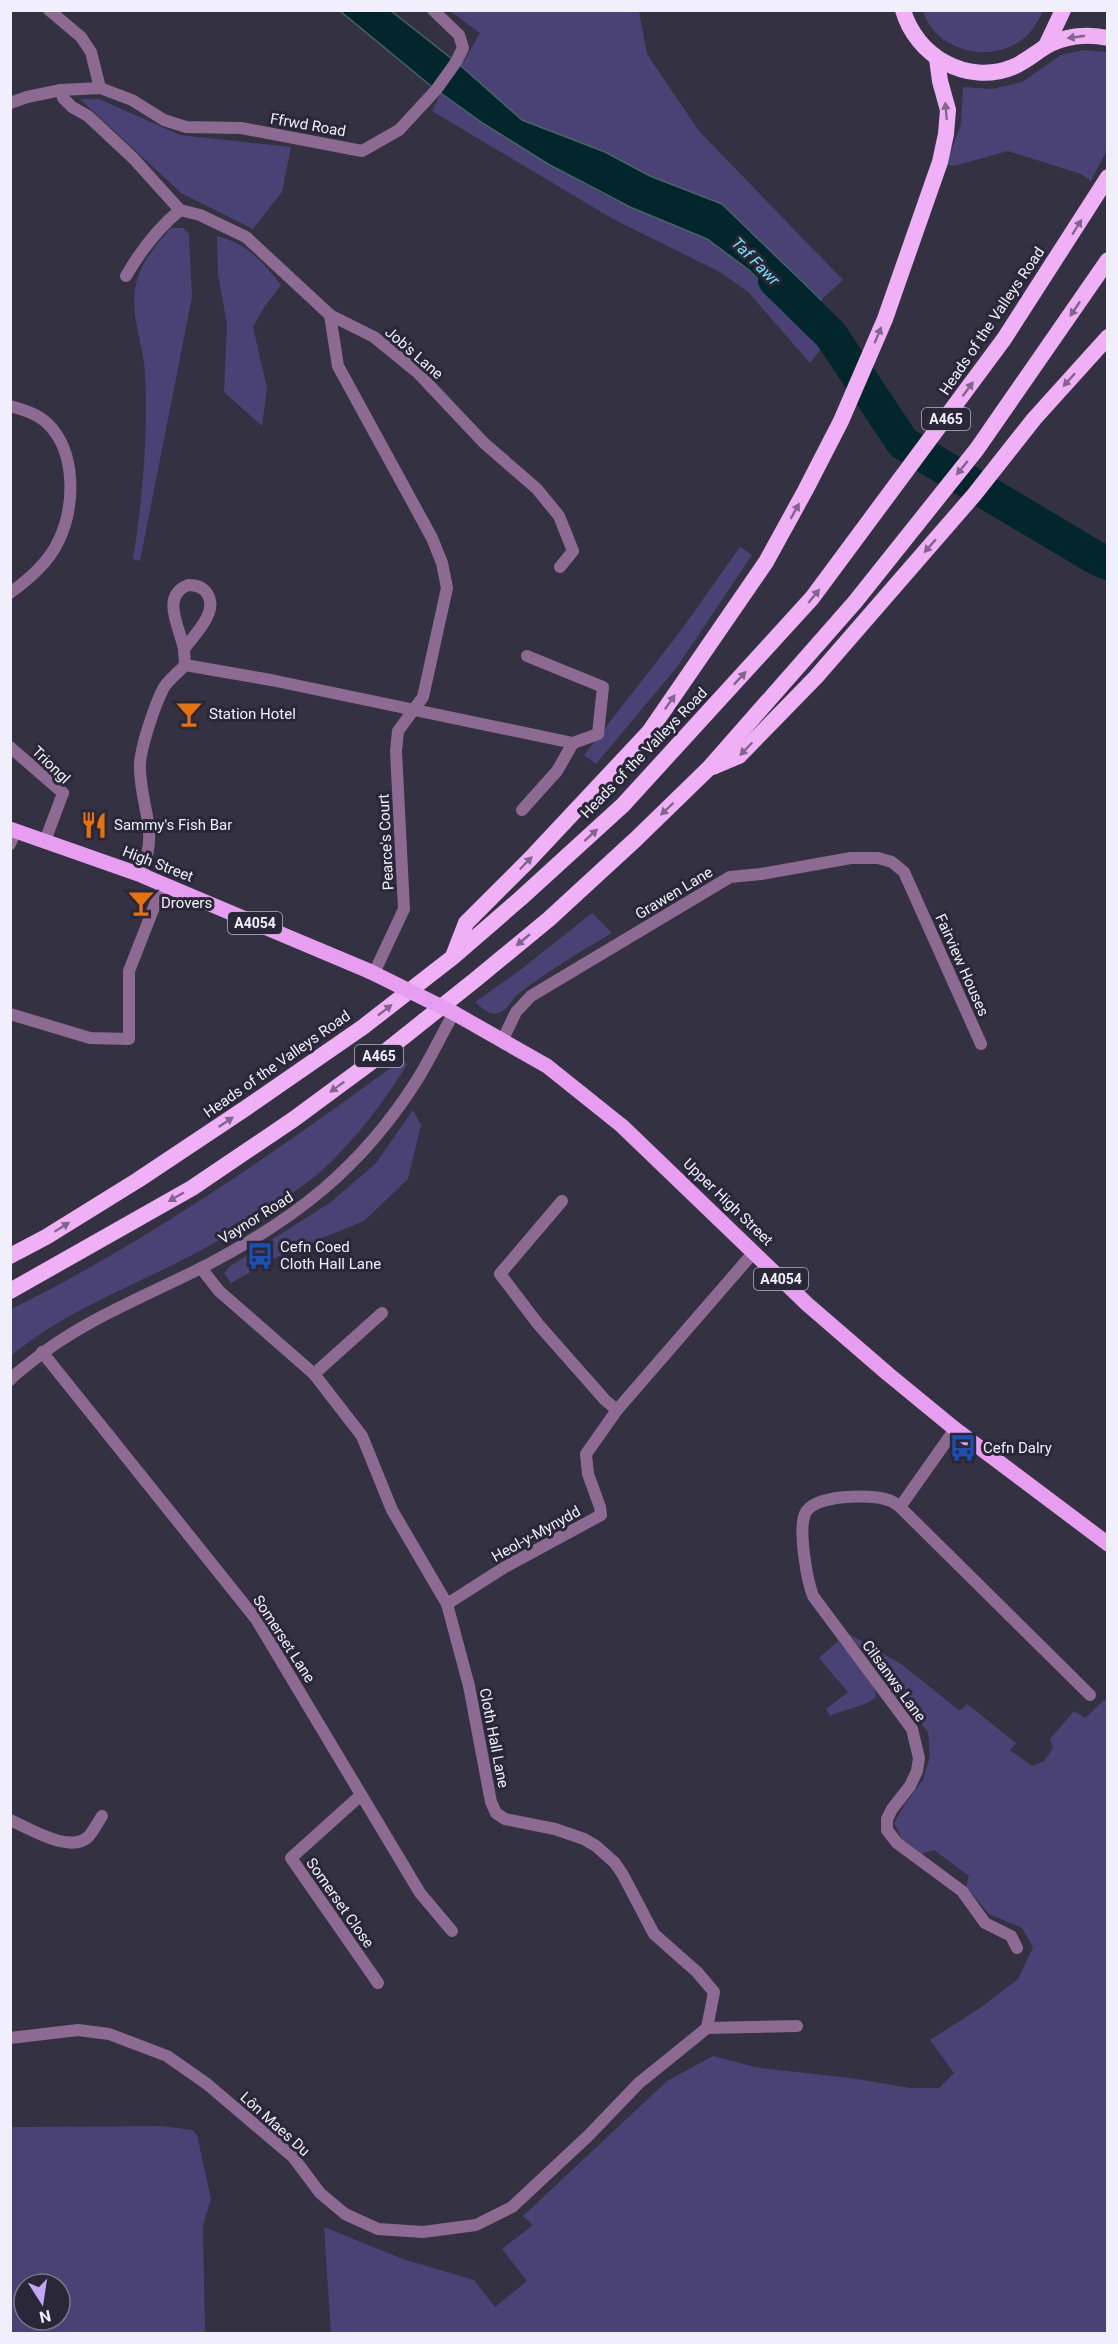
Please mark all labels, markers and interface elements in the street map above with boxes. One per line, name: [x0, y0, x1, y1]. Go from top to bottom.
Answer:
one-way arrow: [1066, 33, 1085, 42]
one-way arrow: [941, 101, 951, 120]
street label: Ffrwd Road: [269, 109, 347, 141]
one-way arrow: [1071, 219, 1082, 235]
water label: Taf Fawr: [728, 233, 784, 290]
street label: Heads of the Valleys Road: [936, 244, 1048, 398]
one-way arrow: [1070, 301, 1081, 317]
street label: Job's Lane: [381, 323, 447, 383]
one-way arrow: [873, 325, 883, 343]
one-way arrow: [1063, 372, 1076, 387]
one-way arrow: [962, 381, 974, 397]
road number: A465: [922, 408, 970, 430]
one-way arrow: [956, 460, 969, 475]
one-way arrow: [790, 502, 800, 519]
one-way arrow: [924, 538, 937, 553]
one-way arrow: [807, 588, 819, 603]
one-way arrow: [733, 671, 747, 686]
street label: Heads of the Valleys Road: [577, 684, 711, 822]
one-way arrow: [664, 694, 676, 710]
bar icon: Station Hotel: [174, 699, 204, 729]
place label: Station Hotel: [209, 705, 296, 723]
one-way arrow: [740, 741, 754, 755]
street label: Triongl: [28, 743, 74, 787]
street label: Pearce's Court: [374, 793, 398, 891]
one-way arrow: [660, 802, 675, 815]
restaurant icon: Sammy's Fish Bar: [79, 810, 109, 840]
place label: Sammy's Fish Bar: [114, 816, 232, 834]
one-way arrow: [583, 829, 598, 842]
street label: High Street: [120, 842, 196, 886]
one-way arrow: [519, 856, 533, 870]
street label: Grawen Lane: [632, 863, 716, 923]
bar icon: Drovers: [126, 888, 156, 918]
place label: Drovers: [161, 894, 212, 912]
street label: Fairview Houses: [931, 911, 993, 1019]
road number: A4054: [228, 912, 282, 934]
one-way arrow: [515, 934, 531, 947]
one-way arrow: [377, 1003, 393, 1016]
street label: Heads of the Valleys Road: [200, 1007, 354, 1121]
road number: A465: [355, 1045, 403, 1067]
one-way arrow: [330, 1081, 346, 1093]
one-way arrow: [218, 1117, 234, 1128]
street label: Upper High Street: [679, 1155, 777, 1249]
street label: Vaynor Road: [215, 1188, 297, 1248]
one-way arrow: [167, 1192, 184, 1202]
one-way arrow: [54, 1222, 70, 1233]
place label: Cefn Coed Cloth Hall Lane: [280, 1238, 381, 1273]
bus stop icon: Cefn Coed Cloth Hall Lane: [245, 1241, 275, 1271]
road number: A4054: [754, 1268, 808, 1290]
bus stop icon: Cefn Dalry: [948, 1433, 978, 1463]
place label: Cefn Dalry: [983, 1439, 1052, 1457]
street label: Heol-y-Mynydd: [488, 1502, 584, 1566]
street label: Somerset Lane: [249, 1592, 319, 1686]
street label: Cilsanws Lane: [858, 1637, 930, 1725]
street label: Cloth Hall Lane: [476, 1687, 512, 1789]
street label: Somerset Close: [302, 1855, 378, 1951]
street label: Lôn Maes Du: [236, 2088, 314, 2160]
north arrow: [12, 2272, 72, 2332]
text: N: [38, 2306, 53, 2327]

